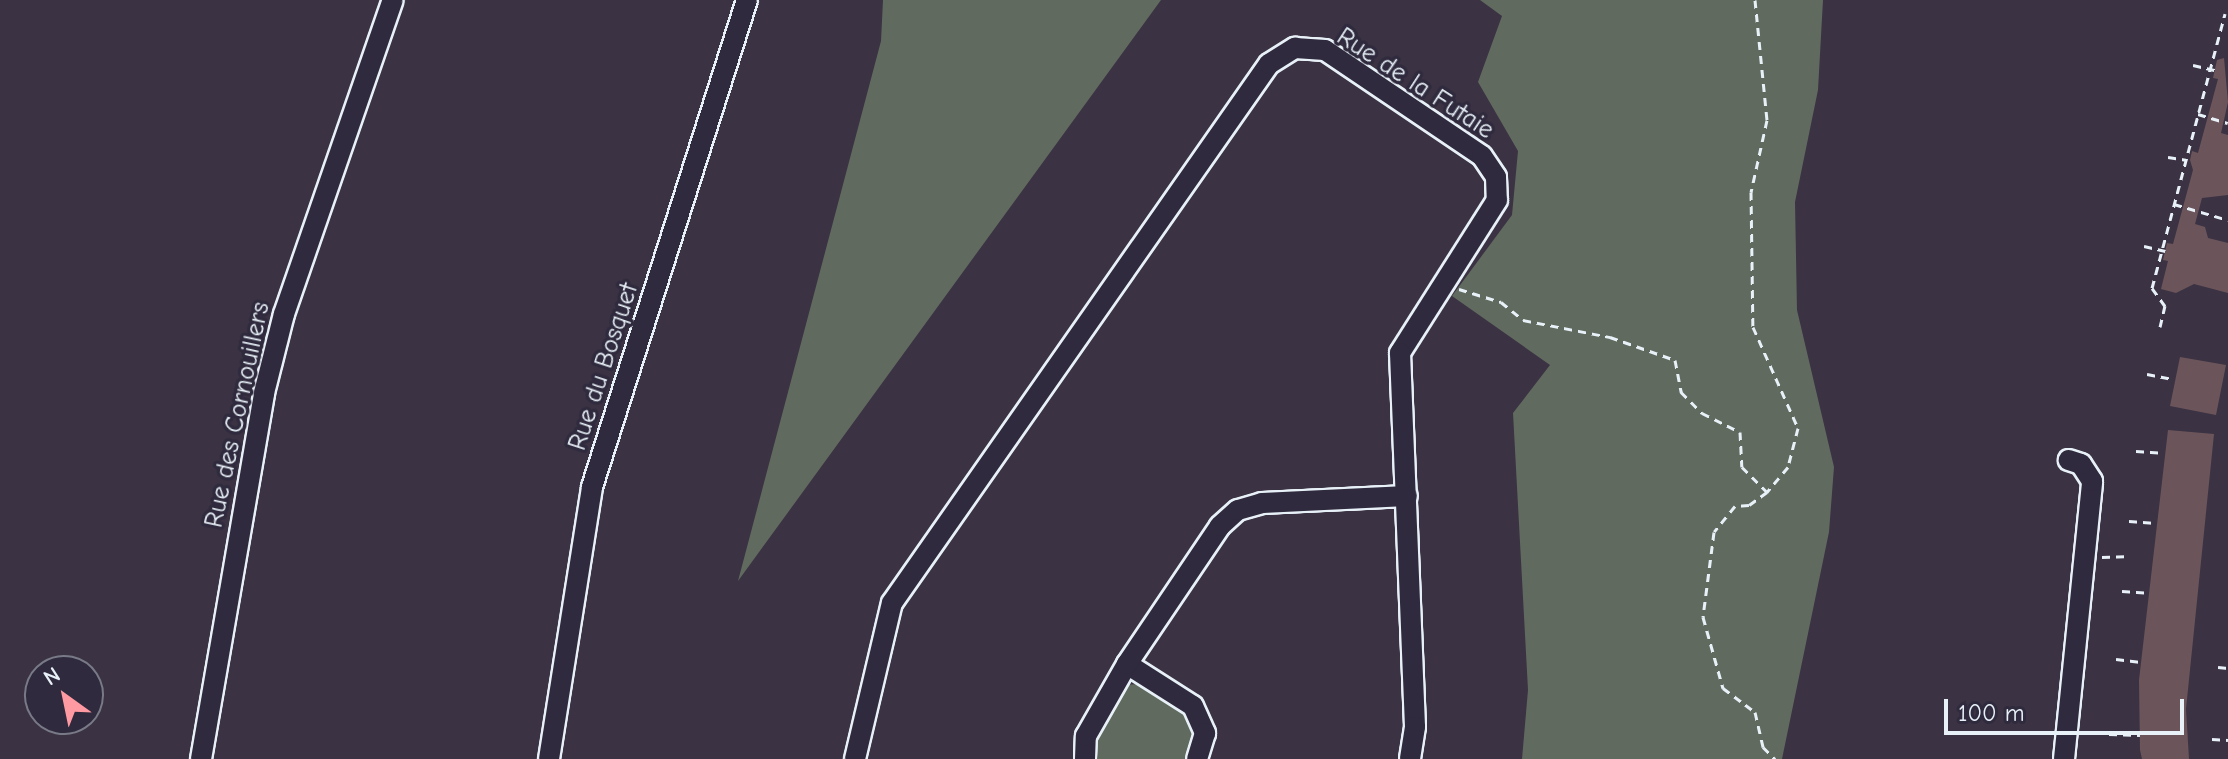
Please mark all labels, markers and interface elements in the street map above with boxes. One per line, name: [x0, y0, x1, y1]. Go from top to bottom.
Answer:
street label: Rue de la Futaie: [1331, 22, 1499, 146]
street label: Rue du Bosquet: [562, 280, 646, 454]
street label: Rue des Cornouillers: [199, 299, 277, 531]
north arrow: [24, 655, 104, 735]
text: N: [39, 662, 65, 691]
scale bar: [1948, 683, 2188, 733]
text: 100 m: [1958, 699, 2025, 727]

